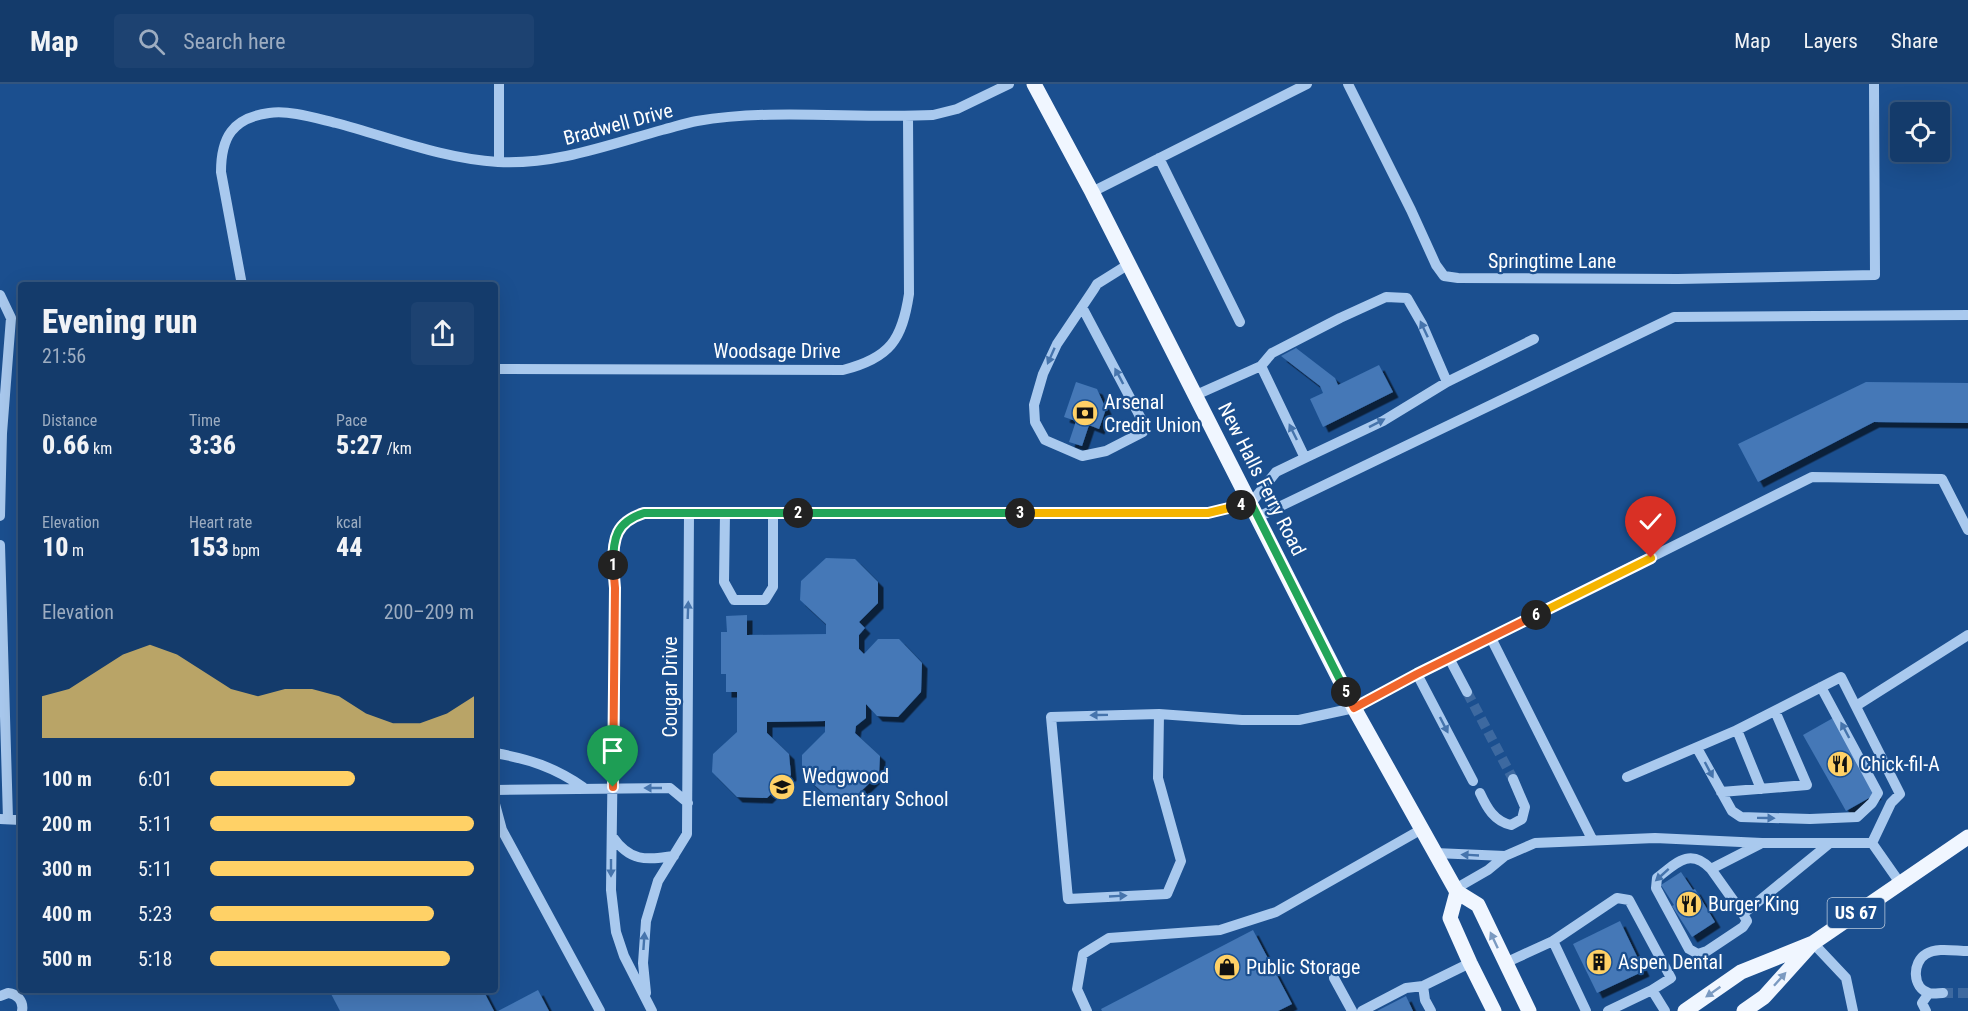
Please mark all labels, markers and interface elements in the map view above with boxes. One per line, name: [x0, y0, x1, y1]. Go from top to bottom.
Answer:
search box: [114, 14, 534, 68]
text: Map: [30, 25, 78, 58]
icon: search: [135, 25, 168, 58]
text: Search here: [183, 29, 286, 54]
text: Map: [1734, 29, 1771, 53]
text: Layers: [1804, 29, 1858, 53]
text: Share: [1891, 29, 1938, 53]
street label: Bradwell Drive: [561, 98, 675, 150]
map controls: [1890, 102, 1950, 162]
button: locate: [1890, 102, 1950, 162]
street label: Springtime Lane: [1488, 249, 1616, 273]
text: Evening run: [42, 302, 198, 341]
button: share: [411, 302, 474, 365]
one-way arrow: [1419, 320, 1428, 337]
street label: Woodsage Drive: [713, 339, 841, 363]
text: 21:56: [42, 344, 86, 368]
one-way arrow: [1047, 348, 1056, 365]
one-way arrow: [1114, 368, 1124, 385]
place label: Arsenal Credit Union: [1104, 390, 1201, 437]
bank icon: Arsenal Credit Union: [1070, 398, 1100, 428]
street label: New Halls Ferry Road: [1213, 398, 1311, 560]
text: Distance: [42, 411, 97, 430]
text: Time: [189, 411, 221, 430]
text: Pace: [336, 411, 367, 430]
one-way arrow: [1368, 419, 1386, 429]
one-way arrow: [1288, 424, 1297, 441]
text: 0.66: [42, 430, 89, 460]
text: 3:36: [189, 430, 236, 460]
text: 5:27: [336, 430, 383, 460]
text: km: [89, 439, 112, 458]
text: /km: [383, 439, 412, 458]
pin: 4: [1226, 490, 1256, 520]
text: 4: [1237, 495, 1245, 514]
pin: [1625, 496, 1676, 558]
pin: 2: [783, 498, 813, 528]
pin: 3: [1005, 498, 1035, 528]
text: 2: [794, 503, 802, 522]
text: 3: [1016, 503, 1024, 522]
icon: check: [1634, 505, 1667, 538]
text: Elevation: [42, 513, 100, 532]
text: Heart rate: [189, 513, 252, 532]
text: kcal: [336, 513, 362, 532]
text: 10: [42, 532, 68, 562]
text: 153: [189, 532, 229, 562]
text: 44: [336, 532, 362, 562]
text: m: [68, 541, 84, 560]
text: bpm: [229, 541, 260, 560]
pin: 1: [598, 550, 628, 580]
text: 1: [609, 555, 617, 574]
text: Elevation: [42, 600, 114, 624]
text: 200–209 m: [384, 600, 474, 624]
one-way arrow: [684, 600, 693, 619]
pin: 6: [1521, 600, 1551, 630]
text: 6: [1532, 605, 1540, 624]
street label: Cougar Drive: [658, 636, 682, 738]
pin: 5: [1331, 677, 1361, 707]
text: 5: [1342, 682, 1350, 701]
one-way arrow: [1090, 711, 1109, 720]
one-way arrow: [1439, 717, 1449, 734]
one-way arrow: [1840, 721, 1850, 738]
pin: [587, 725, 638, 787]
icon: arrive: [596, 734, 629, 767]
restaurant icon: Chick-fil-A: [1825, 749, 1855, 779]
place label: Chick-fil-A: [1860, 752, 1940, 776]
one-way arrow: [1704, 761, 1714, 778]
place label: Wedgwood Elementary School: [802, 764, 949, 811]
text: 100 m: [42, 767, 92, 791]
text: 6:01: [138, 767, 172, 791]
school or university icon: Wedgwood Elementary School: [767, 772, 797, 802]
one-way arrow: [644, 783, 663, 792]
text: 200 m: [42, 812, 92, 836]
text: 5:11: [138, 812, 172, 836]
one-way arrow: [1756, 813, 1775, 823]
one-way arrow: [1460, 851, 1479, 860]
text: 300 m: [42, 857, 92, 881]
text: 5:11: [138, 857, 172, 881]
one-way arrow: [606, 858, 616, 877]
one-way arrow: [1655, 868, 1670, 882]
restaurant icon: Burger King: [1674, 889, 1704, 919]
one-way arrow: [1108, 892, 1127, 901]
place label: Burger King: [1708, 892, 1799, 916]
road number: US 67: [1828, 898, 1884, 928]
text: 400 m: [42, 902, 92, 926]
text: 5:23: [138, 902, 172, 926]
one-way arrow: [1490, 931, 1499, 948]
one-way arrow: [640, 932, 649, 951]
text: 500 m: [42, 947, 92, 971]
text: 5:18: [138, 947, 172, 971]
building icon: Aspen Dental: [1584, 947, 1614, 977]
place label: Aspen Dental: [1618, 950, 1723, 974]
shop icon: Public Storage: [1212, 952, 1242, 982]
place label: Public Storage: [1246, 955, 1360, 979]
one-way arrow: [1773, 972, 1786, 987]
one-way arrow: [1706, 986, 1722, 998]

